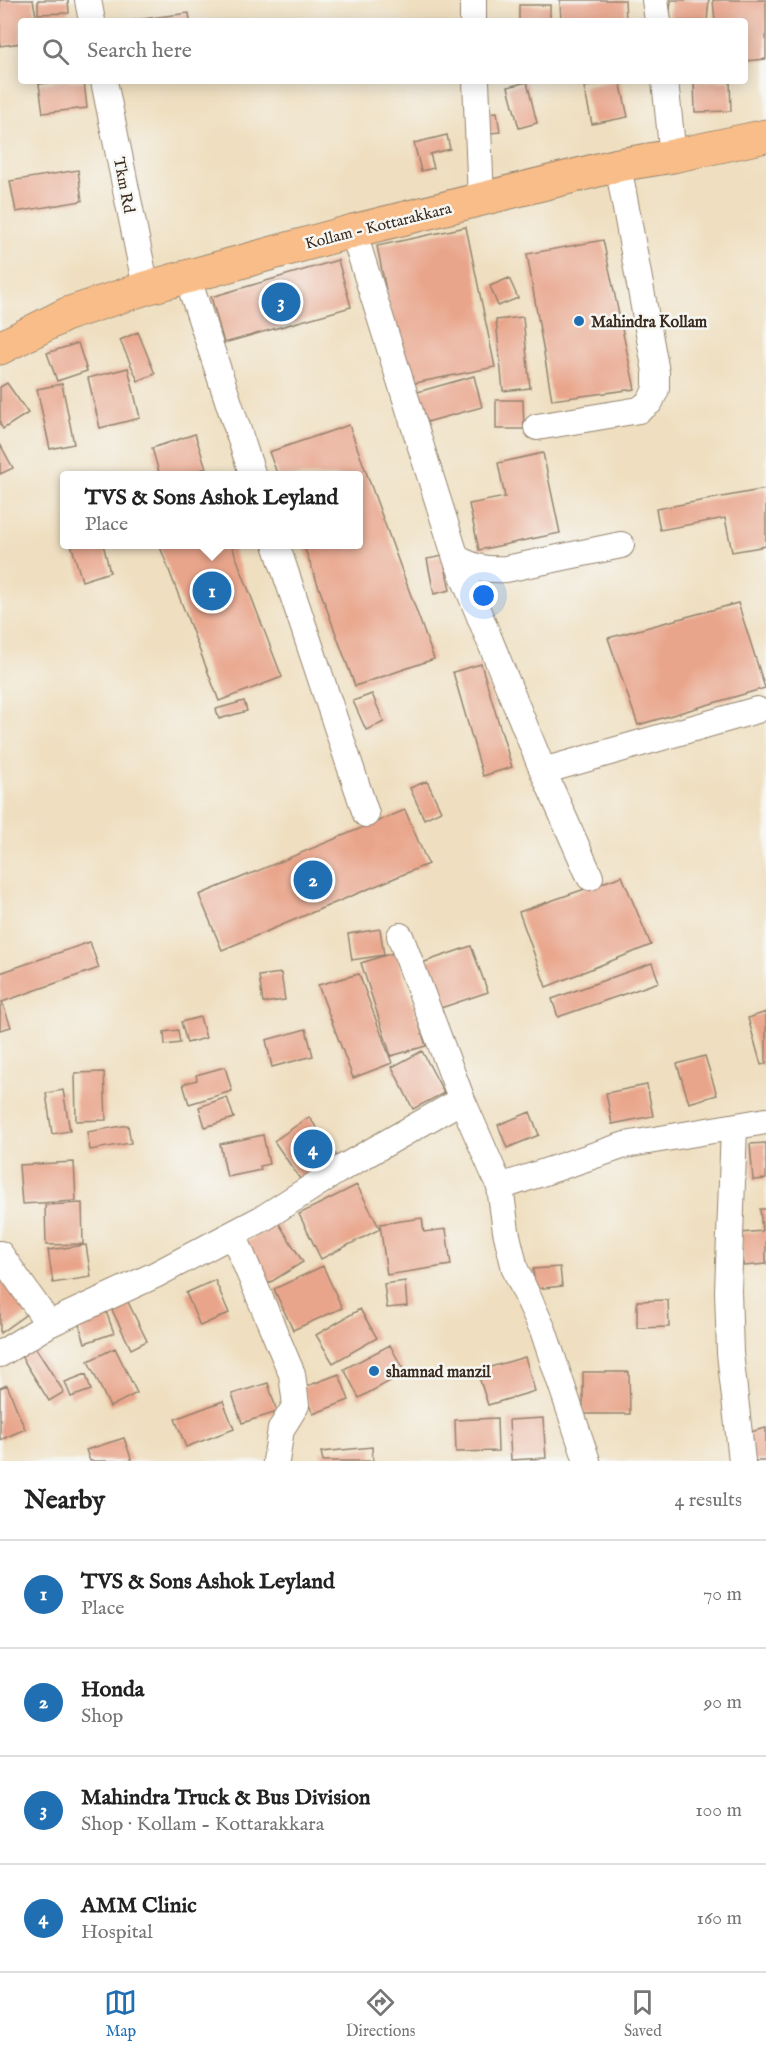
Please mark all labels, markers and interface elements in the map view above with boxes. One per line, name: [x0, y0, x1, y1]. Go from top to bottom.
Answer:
search box: [18, 18, 748, 84]
icon: search: [39, 35, 72, 68]
text: Search here: [87, 37, 192, 65]
street label: Tkm Rd: [108, 156, 138, 216]
street label: Kollam - Kottarakkara: [303, 199, 454, 255]
pin: 3: [262, 280, 300, 324]
place label: Mahindra Kollam: [591, 313, 708, 333]
marker: Mahindra Kollam: [572, 314, 586, 328]
popup: [60, 471, 363, 549]
text: TVS & Sons Ashok Leyland: [85, 484, 338, 512]
text: Place: [85, 512, 128, 537]
pin: 1: [192, 568, 232, 614]
your location: [469, 581, 498, 610]
pin: 2: [294, 858, 332, 902]
pin: 4: [294, 1126, 332, 1172]
place label: shamnad manzil: [386, 1363, 491, 1383]
marker: shamnad manzil: [367, 1364, 381, 1378]
text: Nearby: [24, 1484, 105, 1517]
text: 4 results: [675, 1488, 742, 1513]
text: TVS & Sons Ashok Leyland: [81, 1568, 335, 1596]
text: 1: [40, 1582, 47, 1607]
text: 70 m: [703, 1582, 742, 1607]
text: Place: [81, 1596, 124, 1621]
text: Honda: [81, 1676, 144, 1704]
text: 2: [39, 1690, 48, 1715]
text: 90 m: [704, 1690, 742, 1715]
text: Shop: [81, 1704, 123, 1729]
text: Mahindra Truck & Bus Division: [81, 1784, 370, 1812]
text: 3: [40, 1798, 47, 1823]
text: 100 m: [695, 1798, 742, 1823]
text: Shop · Kollam - Kottarakkara: [81, 1812, 324, 1837]
text: AMM Clinic: [81, 1892, 197, 1920]
text: 4: [39, 1906, 48, 1931]
text: 160 m: [696, 1906, 742, 1931]
text: Hospital: [81, 1920, 153, 1945]
tab: Map: [104, 1986, 137, 2042]
tab: Directions: [346, 1986, 415, 2042]
tab: Saved: [624, 1986, 662, 2042]

